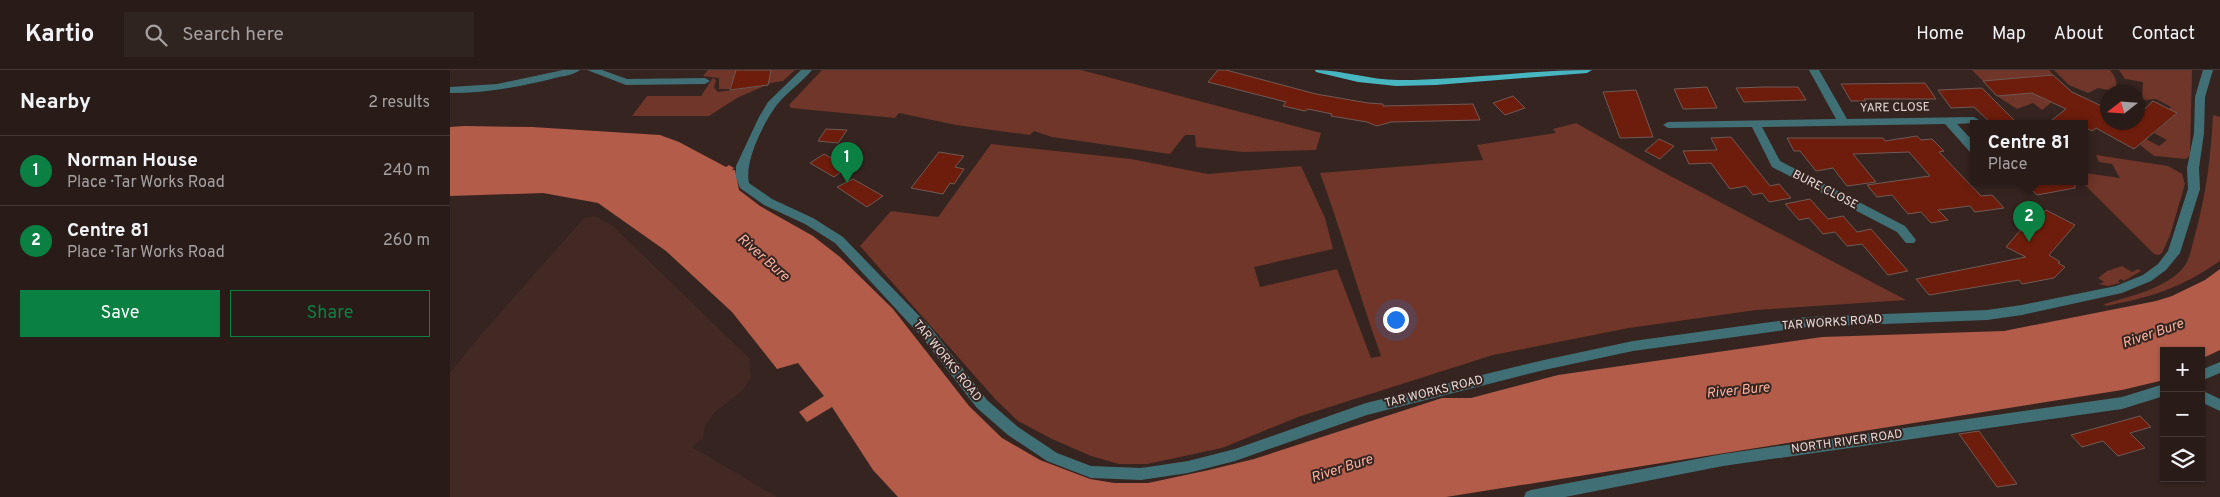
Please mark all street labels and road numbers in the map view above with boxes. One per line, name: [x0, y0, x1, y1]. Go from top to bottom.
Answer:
street label: YARE CLOSE: [1860, 99, 1930, 117]
street label: BURE CLOSE: [1790, 167, 1860, 213]
street label: TAR WORKS ROAD: [1781, 312, 1883, 334]
street label: TAR WORKS ROAD: [909, 317, 985, 405]
street label: TAR WORKS ROAD: [1383, 372, 1485, 412]
street label: NORTH RIVER ROAD: [1790, 426, 1904, 458]

